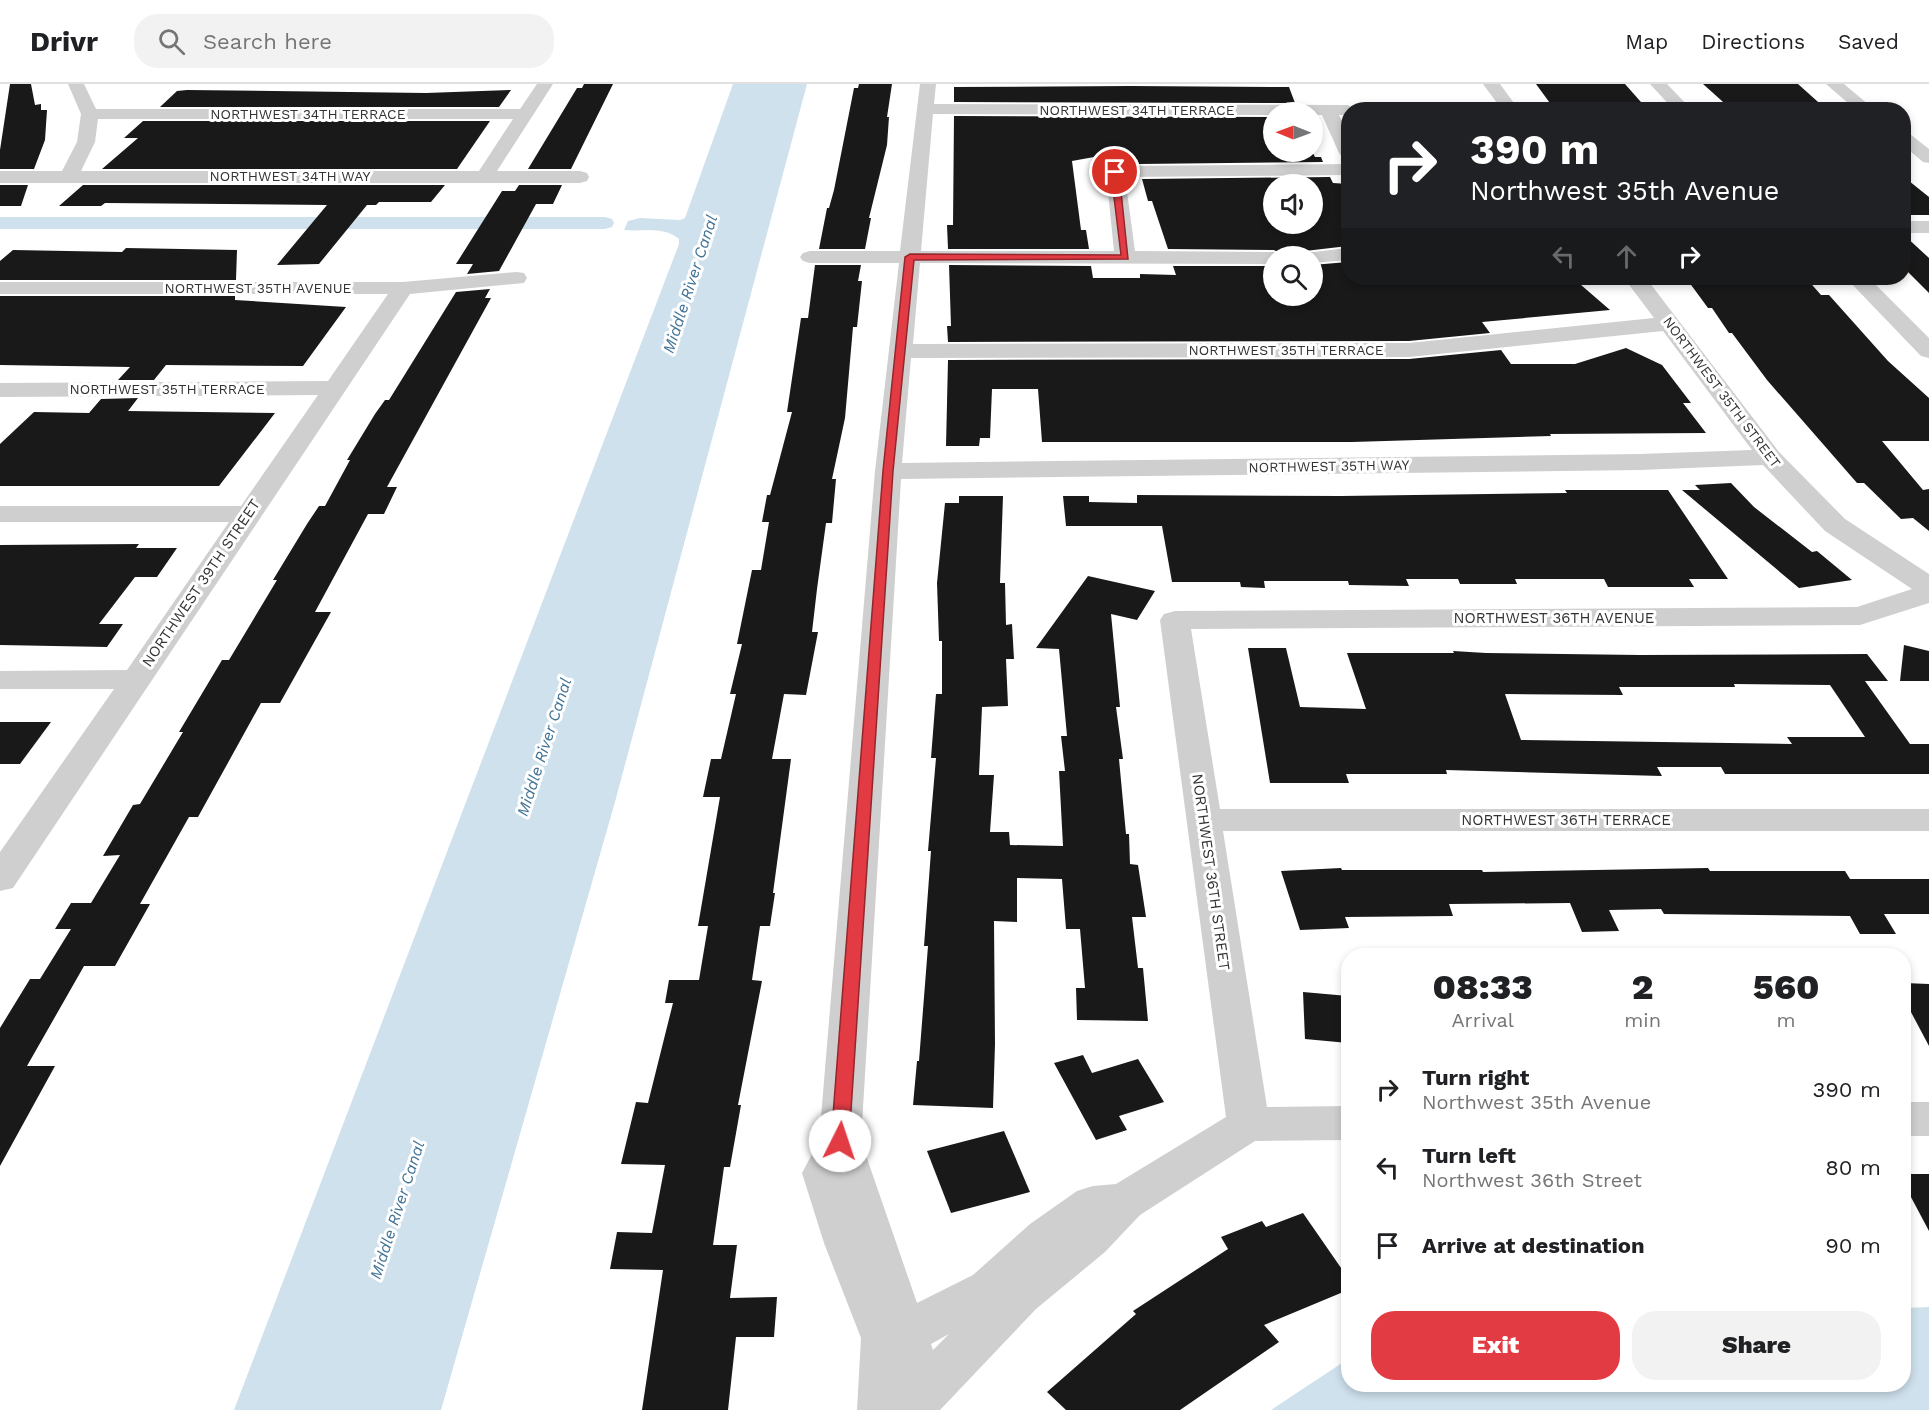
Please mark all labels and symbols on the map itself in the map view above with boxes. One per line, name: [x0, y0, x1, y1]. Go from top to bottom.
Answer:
street label: NORTHWEST 34TH TERRACE: [1039, 102, 1235, 118]
north arrow: [1263, 102, 1323, 162]
street label: NORTHWEST 34TH TERRACE: [210, 106, 406, 122]
pin: [1089, 146, 1140, 197]
street label: NORTHWEST 34TH WAY: [209, 168, 371, 184]
water label: Middle River Canal: [659, 212, 721, 355]
street label: NORTHWEST 35TH AVENUE: [164, 280, 352, 296]
street label: NORTHWEST 35TH STREET: [1660, 313, 1784, 471]
street label: NORTHWEST 35TH TERRACE: [1188, 342, 1384, 358]
street label: NORTHWEST 35TH TERRACE: [69, 381, 265, 397]
street label: NORTHWEST 35TH WAY: [1248, 457, 1410, 475]
street label: NORTHWEST 39TH STREET: [138, 496, 264, 670]
street label: NORTHWEST 36TH AVENUE: [1454, 609, 1654, 627]
water label: Middle River Canal: [513, 675, 575, 818]
street label: NORTHWEST 36TH STREET: [1188, 773, 1234, 971]
street label: NORTHWEST 36TH TERRACE: [1461, 811, 1671, 829]
position arrow: [808, 1109, 872, 1173]
water label: Middle River Canal: [366, 1138, 428, 1281]

